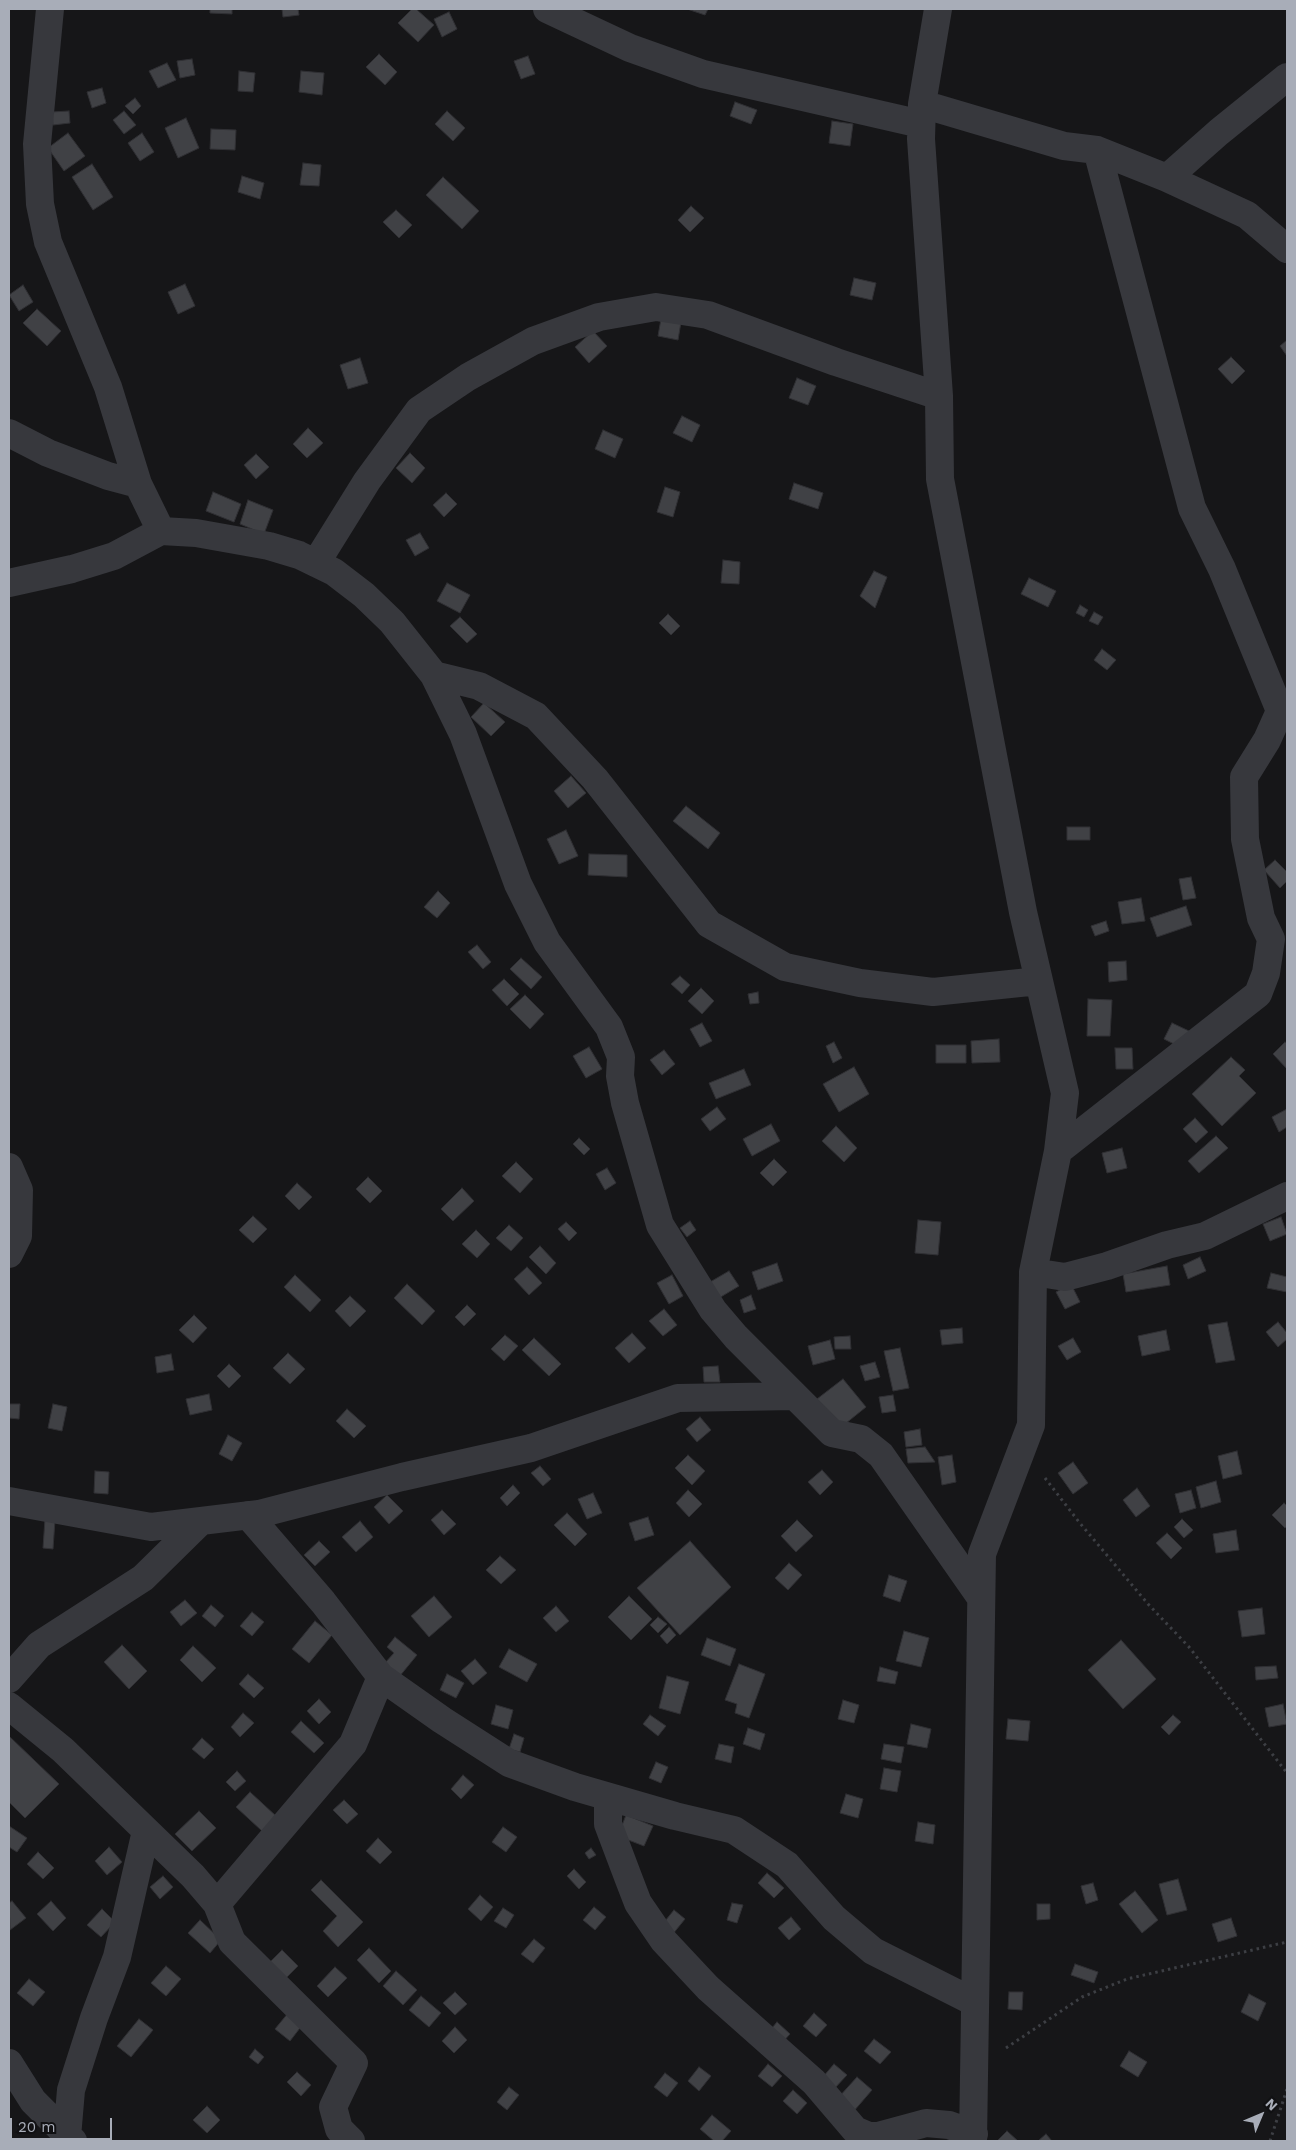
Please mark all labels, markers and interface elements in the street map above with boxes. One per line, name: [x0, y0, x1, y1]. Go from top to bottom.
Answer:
north arrow: [1236, 2090, 1286, 2140]
text: N: [1262, 2095, 1281, 2114]
scale bar: [12, 2108, 115, 2140]
text: 20 m: [18, 2118, 56, 2136]

